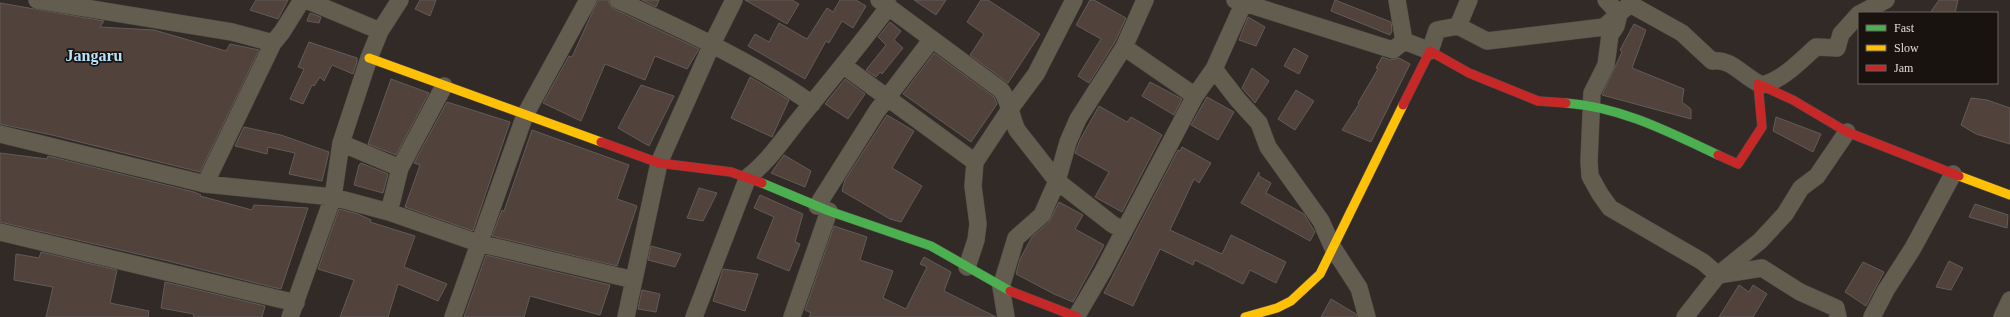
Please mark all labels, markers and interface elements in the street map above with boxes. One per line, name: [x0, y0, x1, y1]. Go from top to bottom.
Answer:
legend: [1858, 12, 1998, 84]
text: Fast: [1894, 21, 1915, 35]
text: Slow: [1894, 41, 1919, 55]
district label: Jangaru: [66, 47, 123, 65]
text: Jam: [1894, 61, 1914, 75]

